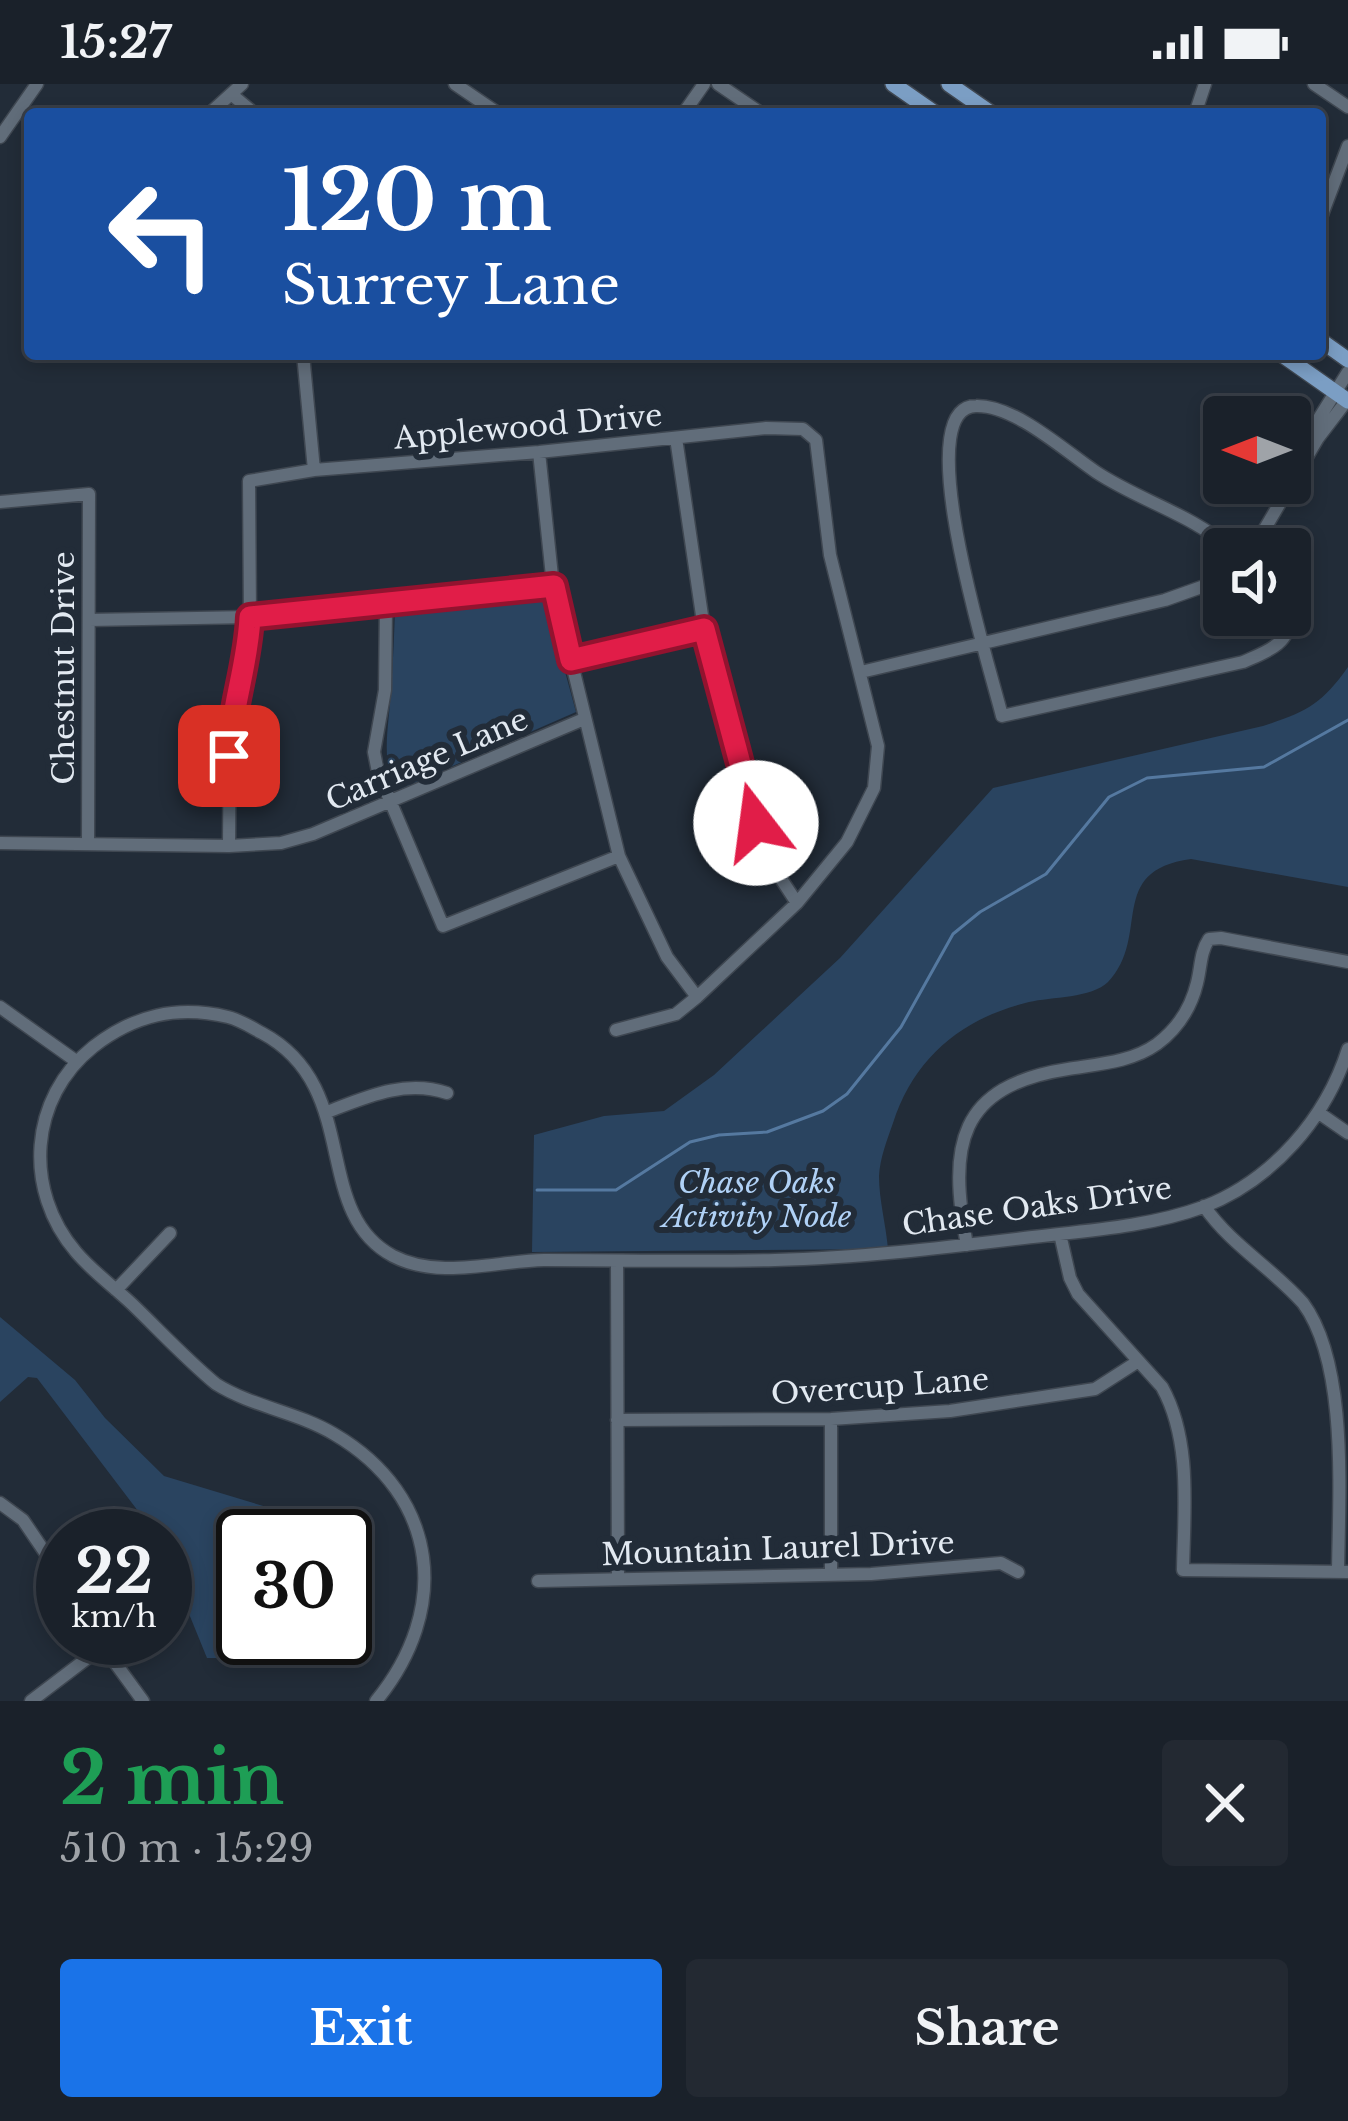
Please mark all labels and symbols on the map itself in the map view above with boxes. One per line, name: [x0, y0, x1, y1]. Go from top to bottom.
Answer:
street label: Applewood Drive: [391, 396, 664, 457]
north arrow: [1203, 396, 1311, 504]
street label: Chestnut Drive: [45, 551, 82, 785]
street label: Carriage Lane: [320, 700, 533, 819]
pin: [178, 705, 280, 807]
position arrow: [693, 760, 819, 886]
park label: Chase Oaks Activity Node: [659, 1164, 852, 1235]
street label: Chase Oaks Drive: [900, 1169, 1174, 1244]
street label: Overcup Lane: [770, 1360, 990, 1413]
speed limit sign: 30: [216, 1509, 372, 1665]
street label: Mountain Laurel Drive: [601, 1524, 955, 1573]

